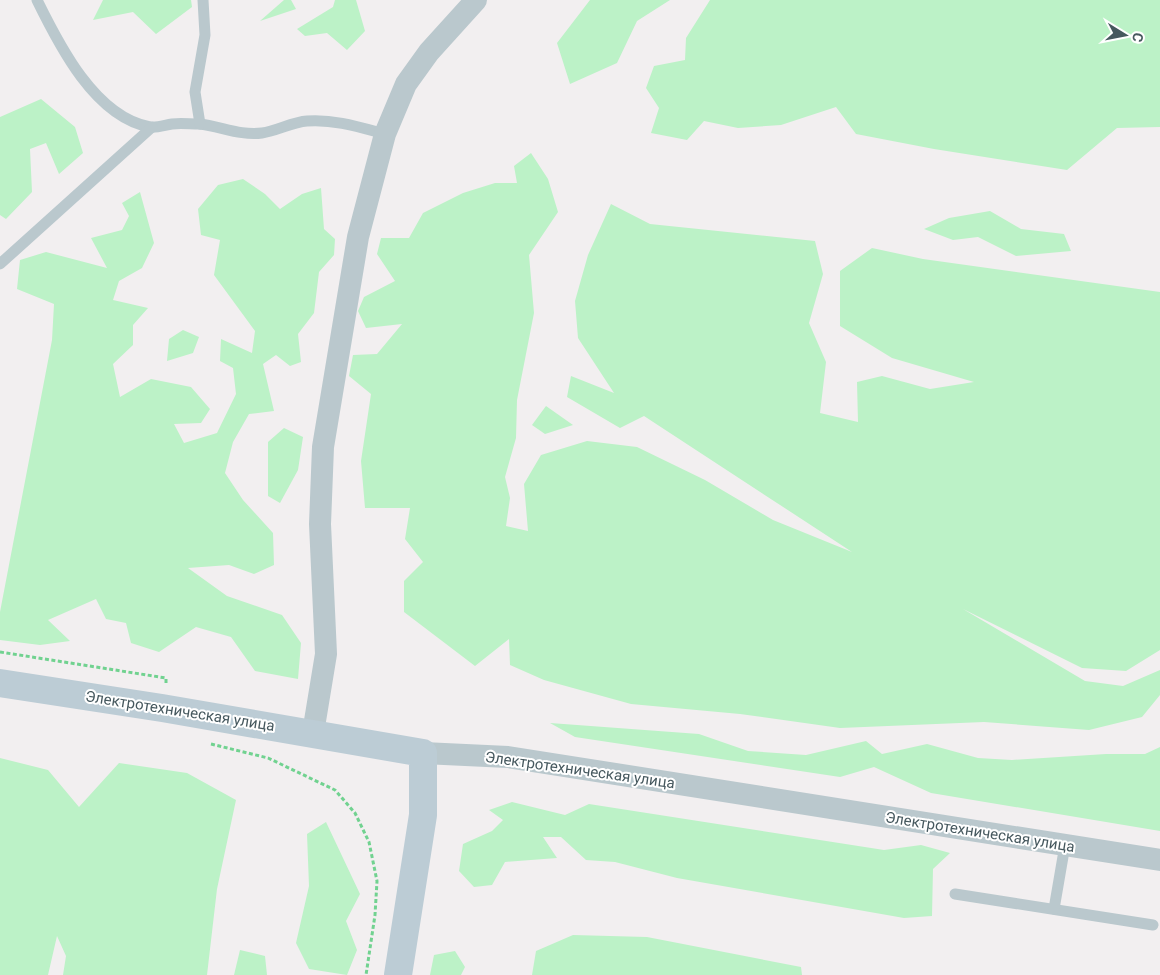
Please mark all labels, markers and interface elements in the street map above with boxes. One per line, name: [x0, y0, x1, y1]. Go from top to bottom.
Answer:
north arrow: [1100, 10, 1150, 60]
text: С: [1129, 31, 1146, 43]
street label: Электротехническая улица: [84, 687, 276, 735]
street label: Электротехническая улица: [484, 748, 676, 792]
street label: Электротехническая улица: [884, 808, 1076, 856]

